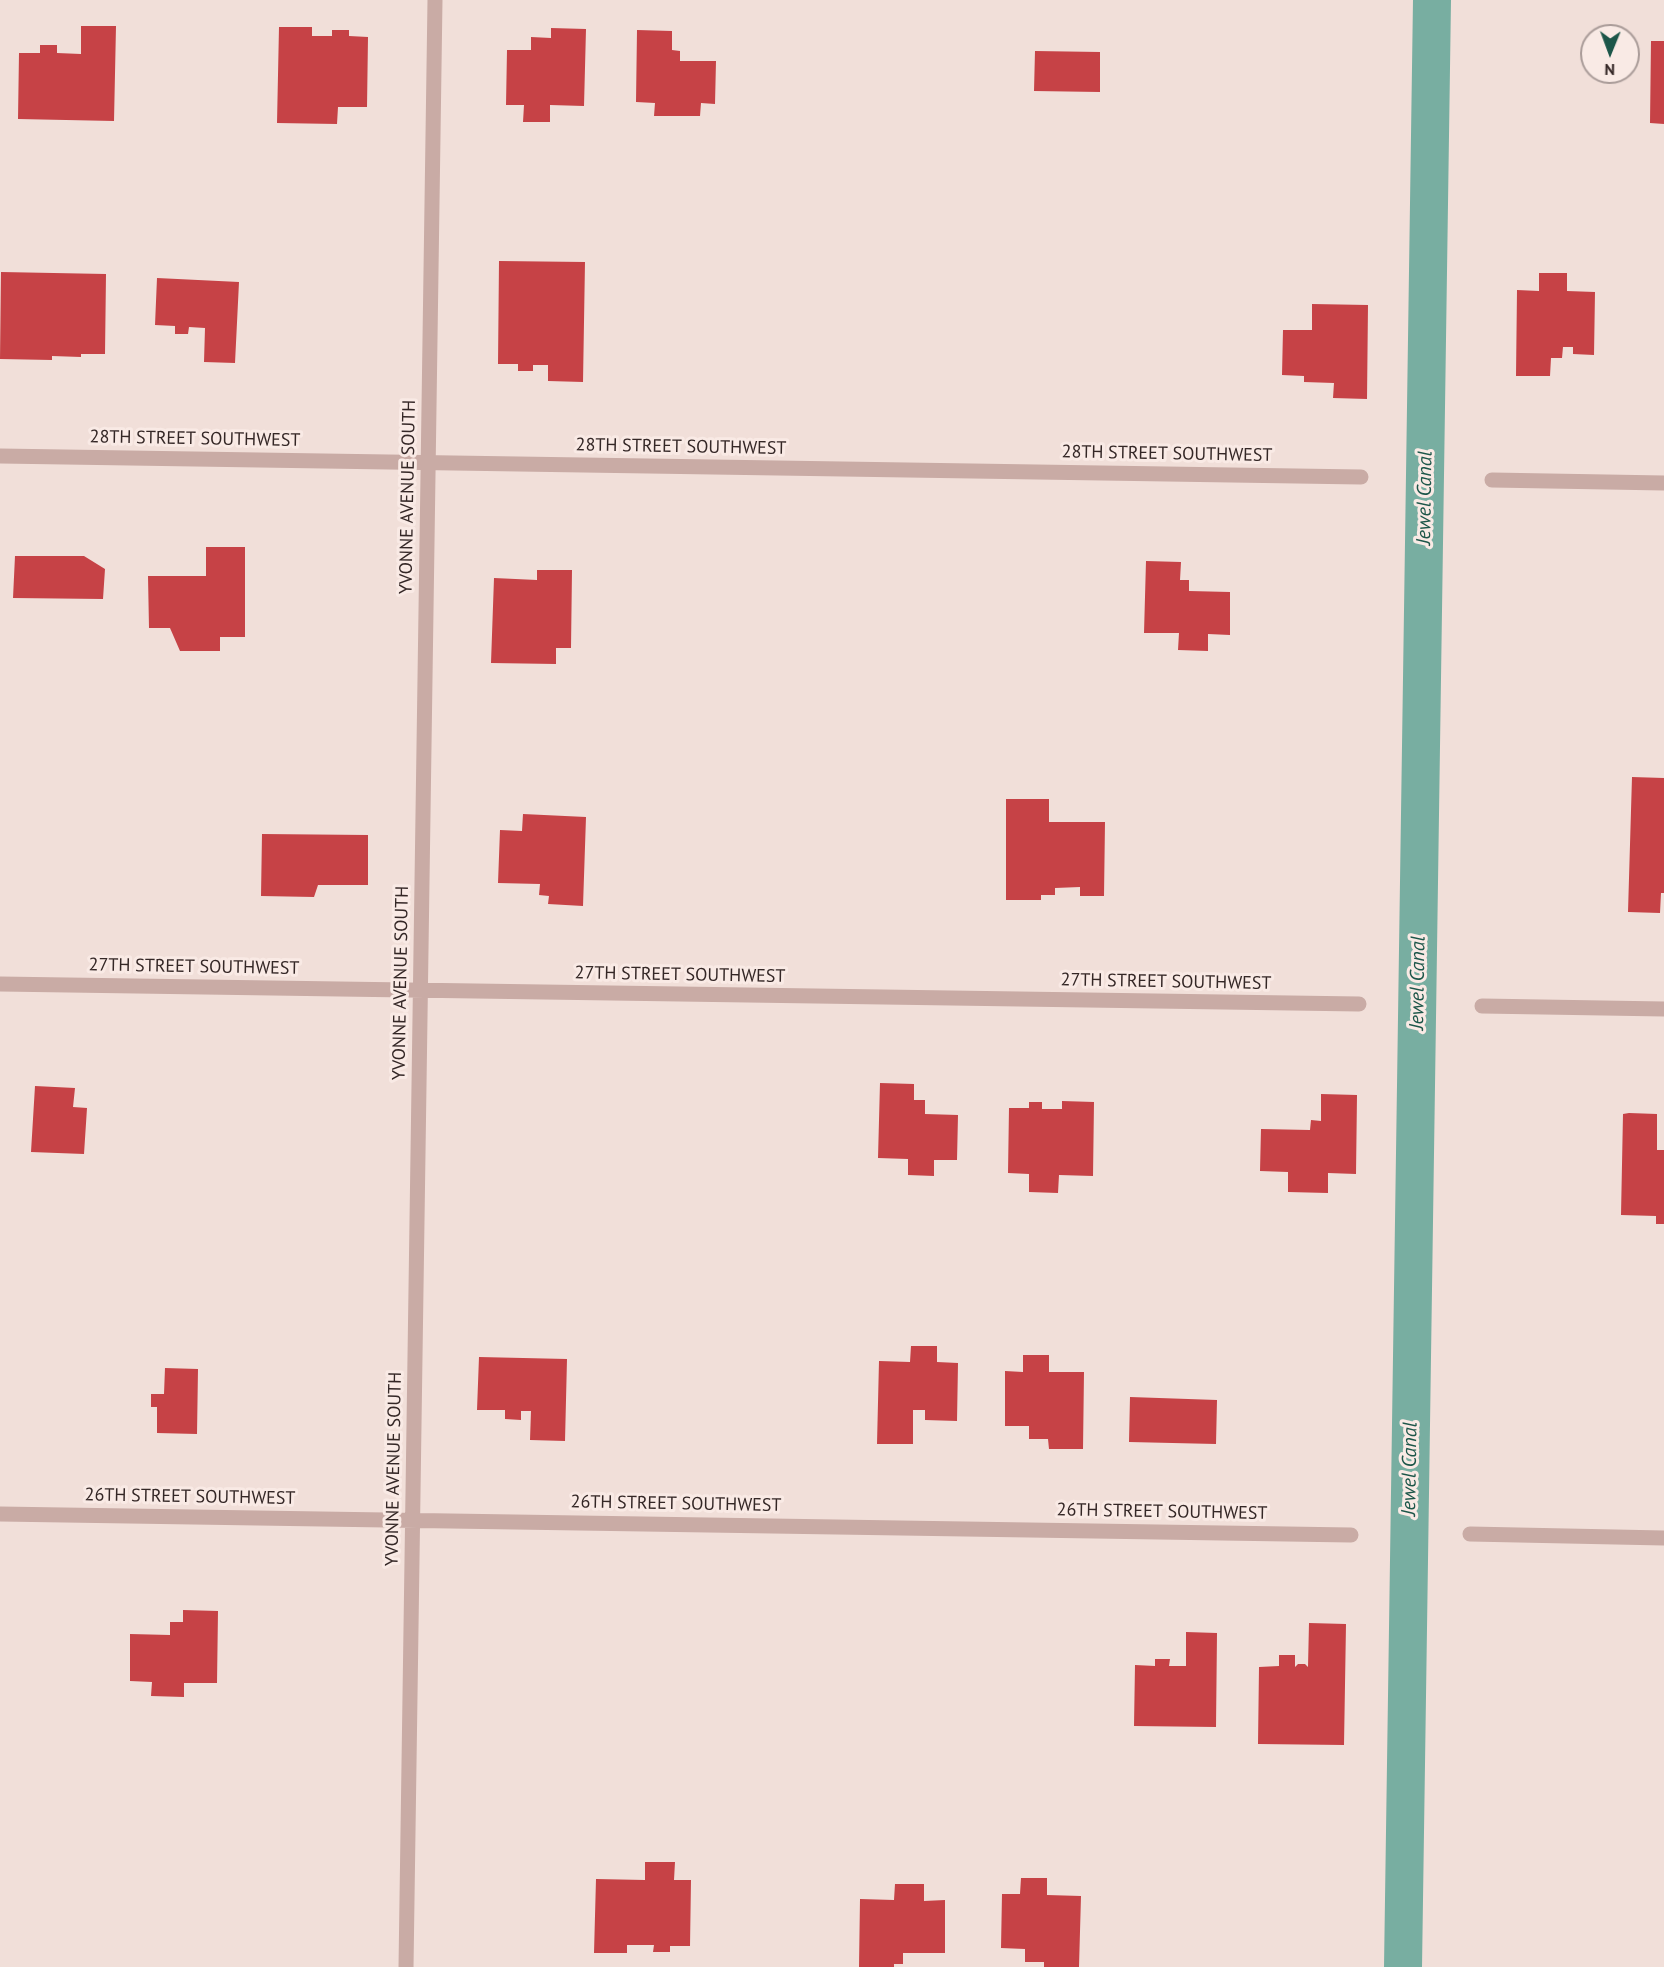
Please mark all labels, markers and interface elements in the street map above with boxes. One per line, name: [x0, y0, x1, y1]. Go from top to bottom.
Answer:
north arrow: [1580, 24, 1640, 84]
text: N: [1604, 60, 1615, 80]
street label: YVONNE AVENUE SOUTH: [396, 400, 420, 594]
street label: 28TH STREET SOUTHWEST: [90, 426, 300, 452]
street label: 28TH STREET SOUTHWEST: [576, 434, 786, 460]
street label: 28TH STREET SOUTHWEST: [1062, 441, 1272, 467]
water label: Jewel Canal: [1412, 451, 1438, 545]
street label: YVONNE AVENUE SOUTH: [389, 886, 413, 1080]
water label: Jewel Canal: [1405, 936, 1431, 1030]
street label: 27TH STREET SOUTHWEST: [89, 954, 299, 980]
street label: 27TH STREET SOUTHWEST: [575, 962, 785, 988]
street label: 27TH STREET SOUTHWEST: [1061, 969, 1271, 995]
street label: YVONNE AVENUE SOUTH: [382, 1372, 406, 1566]
water label: Jewel Canal: [1397, 1422, 1423, 1516]
street label: 26TH STREET SOUTHWEST: [85, 1484, 295, 1510]
street label: 26TH STREET SOUTHWEST: [571, 1491, 781, 1517]
street label: 26TH STREET SOUTHWEST: [1057, 1499, 1267, 1525]

